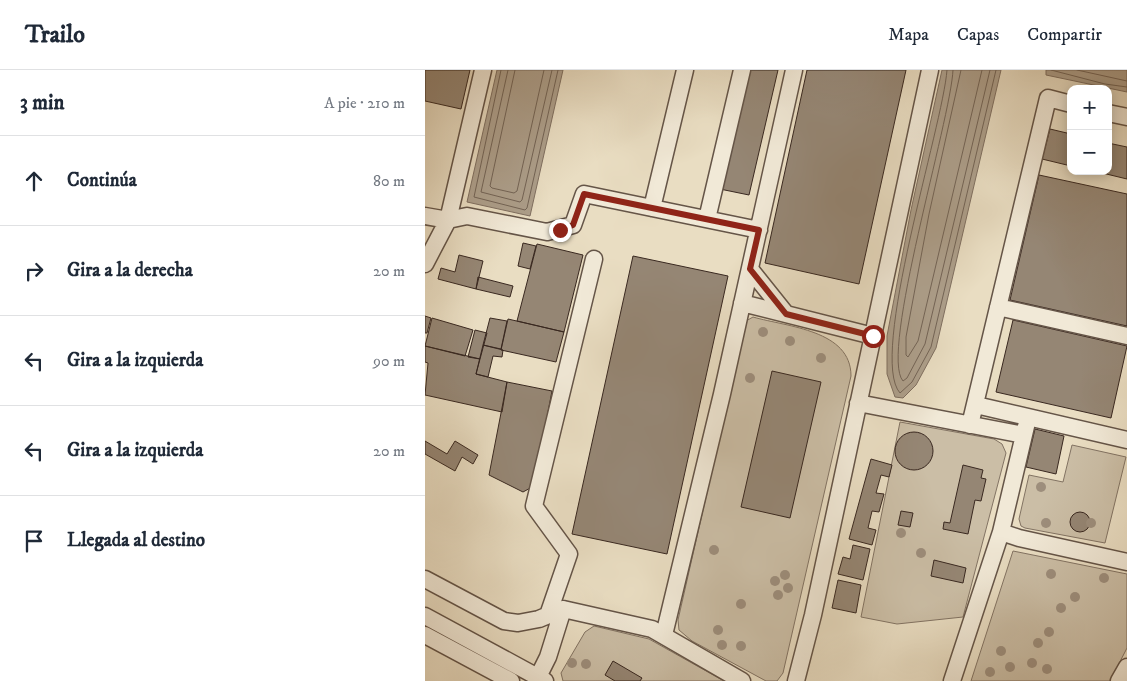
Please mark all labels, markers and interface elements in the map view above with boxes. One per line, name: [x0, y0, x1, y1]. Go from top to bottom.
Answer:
text: Trailo: [25, 20, 85, 50]
text: Mapa: [888, 24, 929, 46]
text: Capas: [957, 24, 999, 46]
text: Compartir: [1027, 24, 1102, 46]
map controls: [1067, 85, 1112, 175]
button: +: [1067, 85, 1112, 130]
text: 3 min: [20, 90, 65, 116]
text: A pie · 210 m: [324, 93, 405, 113]
button: −: [1067, 130, 1112, 175]
icon: ahead: [20, 167, 48, 195]
text: Continúa: [67, 169, 137, 192]
text: 80 m: [373, 171, 405, 191]
route end: [549, 219, 572, 242]
icon: right: [20, 257, 48, 285]
text: Gira a la derecha: [67, 259, 193, 282]
text: 20 m: [373, 261, 405, 281]
route start: [862, 325, 885, 348]
icon: left: [20, 347, 48, 375]
text: Gira a la izquierda: [67, 349, 203, 372]
text: 90 m: [373, 351, 405, 371]
icon: left: [20, 437, 48, 465]
text: Gira a la izquierda: [67, 439, 203, 462]
text: 20 m: [373, 441, 405, 461]
icon: arrive: [20, 527, 48, 555]
text: Llegada al destino: [67, 529, 205, 552]

